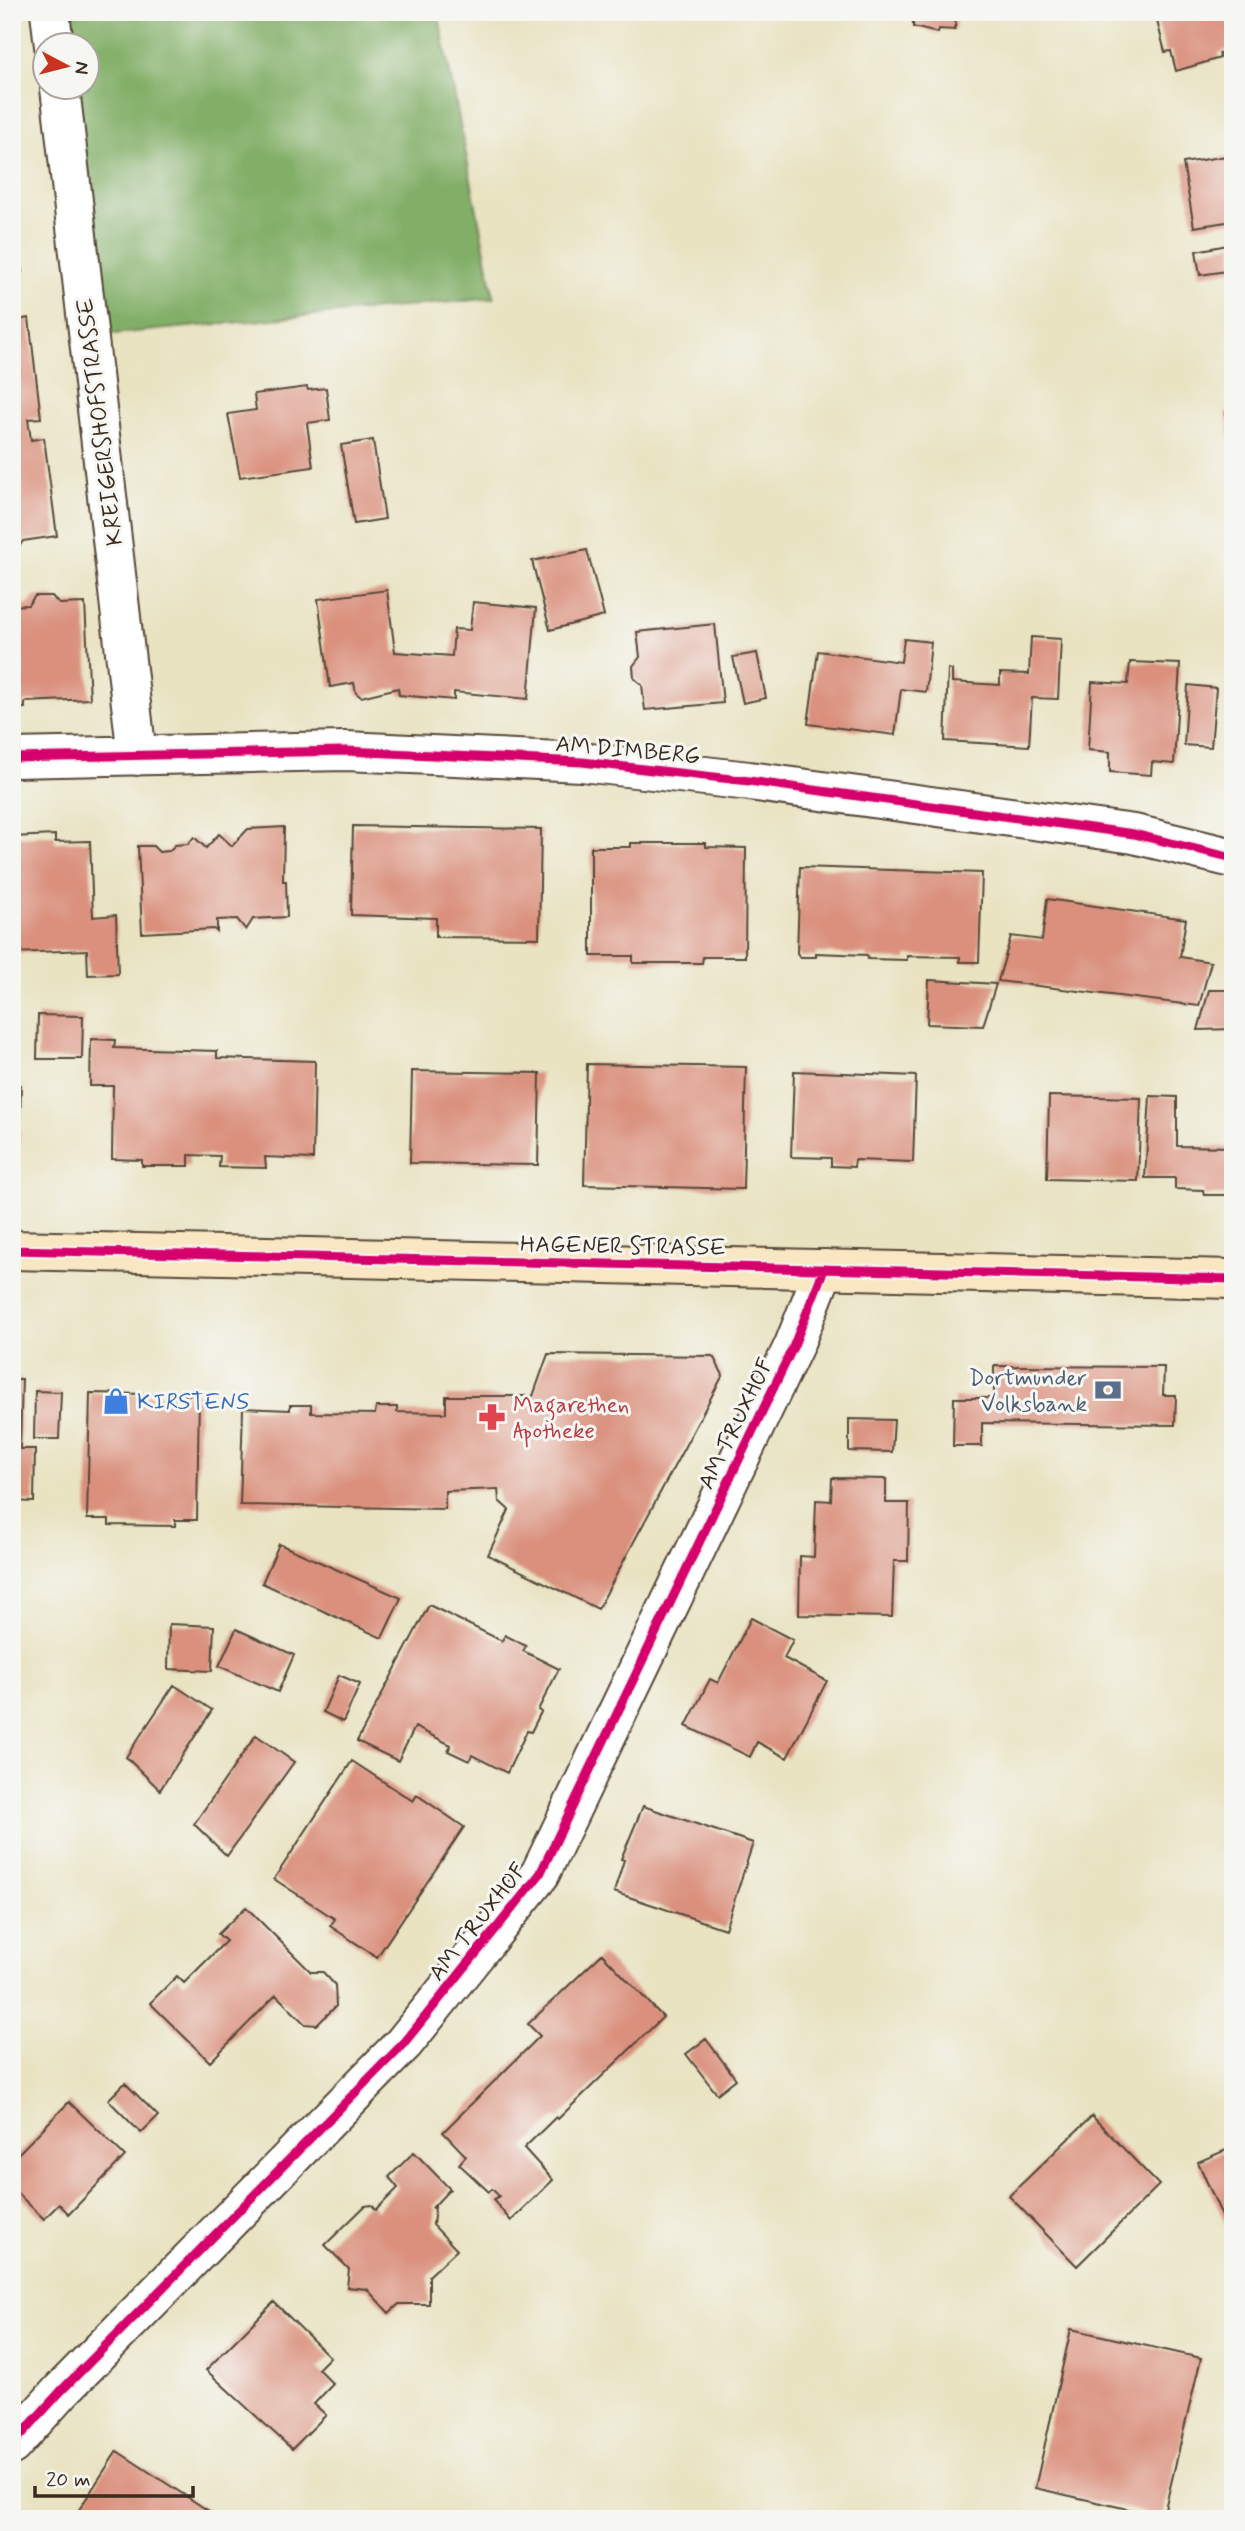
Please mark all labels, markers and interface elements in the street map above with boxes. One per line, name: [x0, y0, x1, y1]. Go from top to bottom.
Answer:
north arrow: [32, 32, 102, 102]
text: N: [68, 60, 95, 76]
street label: KREIGERSHOFSTRASSE: [71, 296, 131, 547]
street label: AM DIMBERG: [554, 730, 701, 772]
street label: HAGENER STRASSE: [520, 1230, 726, 1264]
street label: AM TRUXHOF: [692, 1353, 782, 1495]
place label: Dortmunder Volksbank: [969, 1364, 1087, 1420]
bank icon: Dortmunder Volksbank: [1093, 1375, 1123, 1405]
shop icon: KIRSTENS: [101, 1386, 131, 1416]
place label: KIRSTENS: [137, 1388, 249, 1418]
place label: Magarethen Apotheke: [513, 1391, 629, 1448]
pharmacy icon: Magarethen Apotheke: [477, 1402, 507, 1432]
street label: AM TRUXHOF: [423, 1857, 534, 1988]
scale bar: [35, 2454, 192, 2498]
text: 20 m: [46, 2466, 91, 2494]

